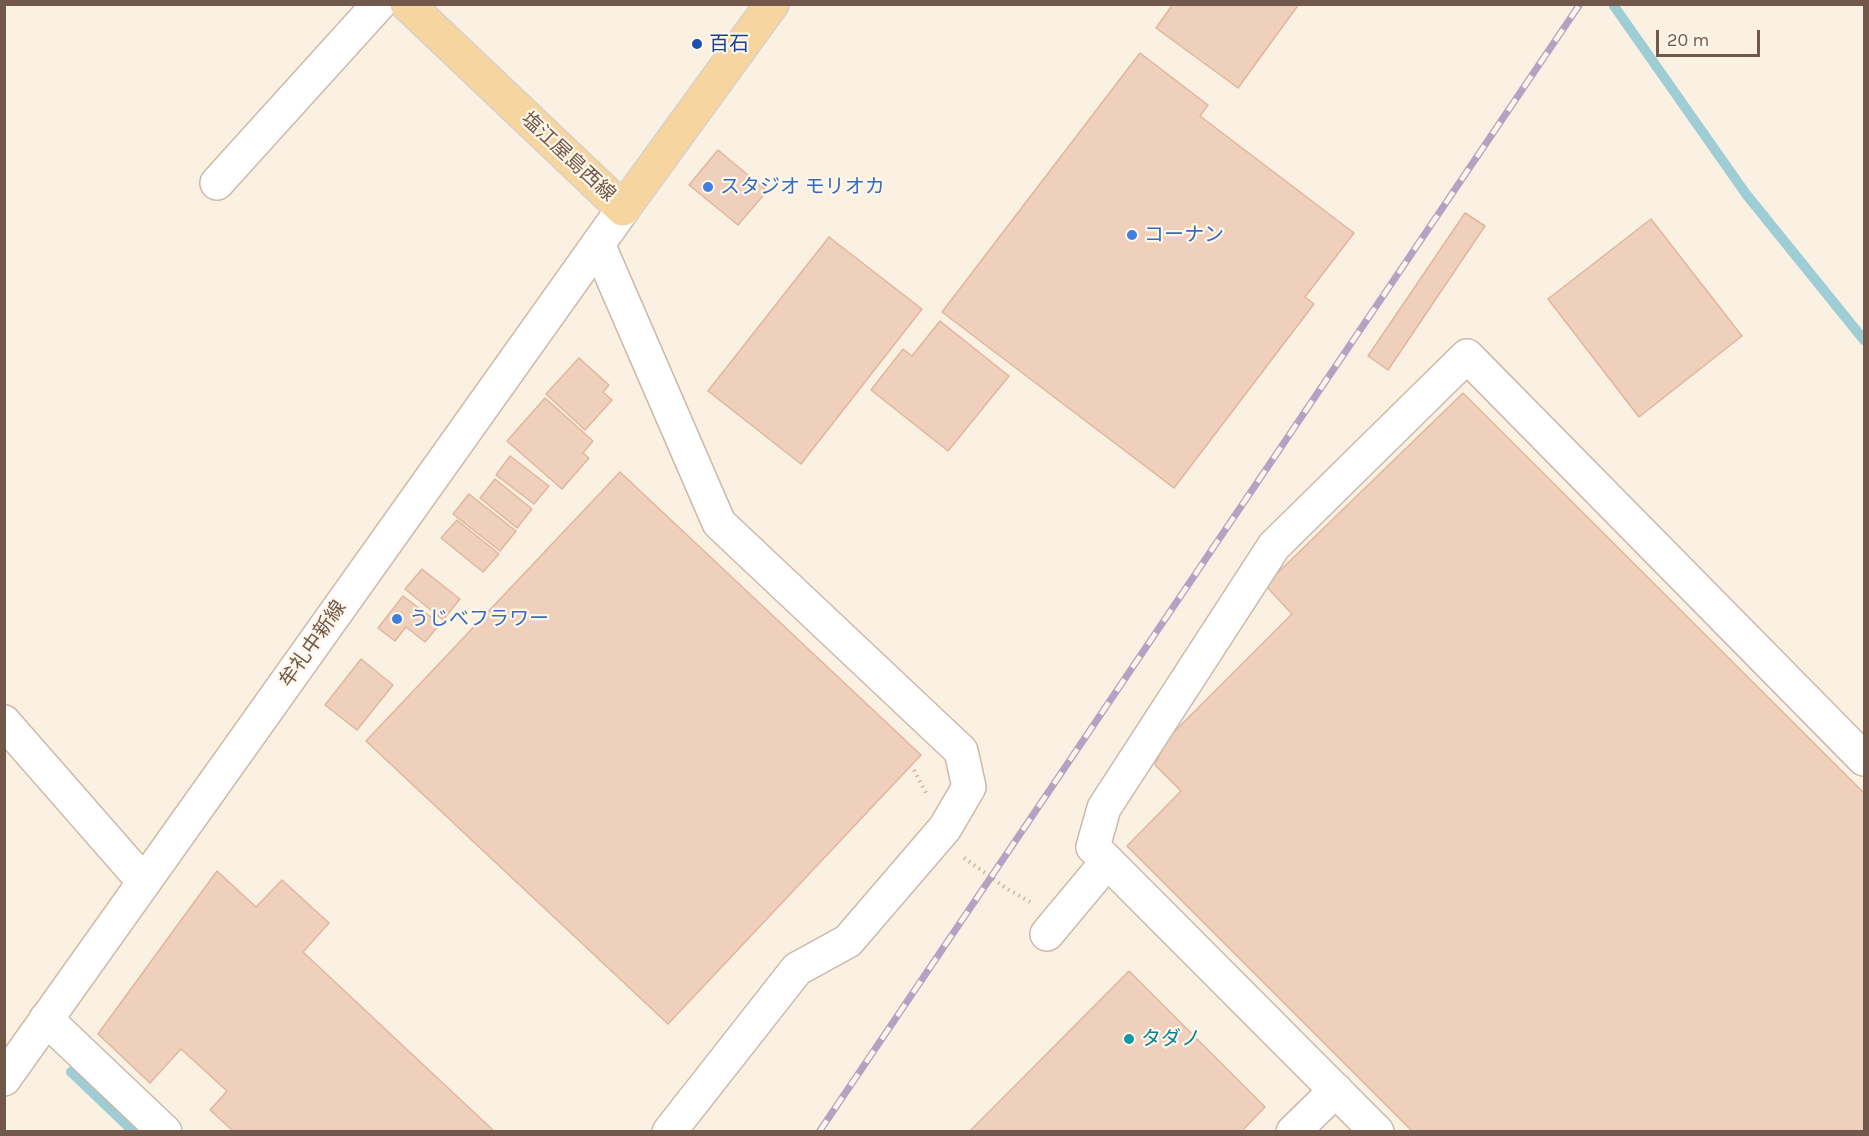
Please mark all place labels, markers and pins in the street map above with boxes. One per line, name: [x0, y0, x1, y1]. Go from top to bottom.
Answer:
place label: 百石: [709, 32, 749, 56]
marker: 百石: [690, 37, 704, 51]
place label: スタジオ モリオカ: [720, 175, 885, 199]
marker: スタジオ モリオカ: [701, 180, 715, 194]
place label: コーナン: [1144, 223, 1224, 247]
marker: コーナン: [1125, 228, 1139, 242]
place label: うじべフラワー: [409, 607, 549, 631]
marker: うじべフラワー: [390, 612, 404, 626]
place label: タダノ: [1141, 1027, 1201, 1051]
marker: タダノ: [1122, 1032, 1136, 1046]

